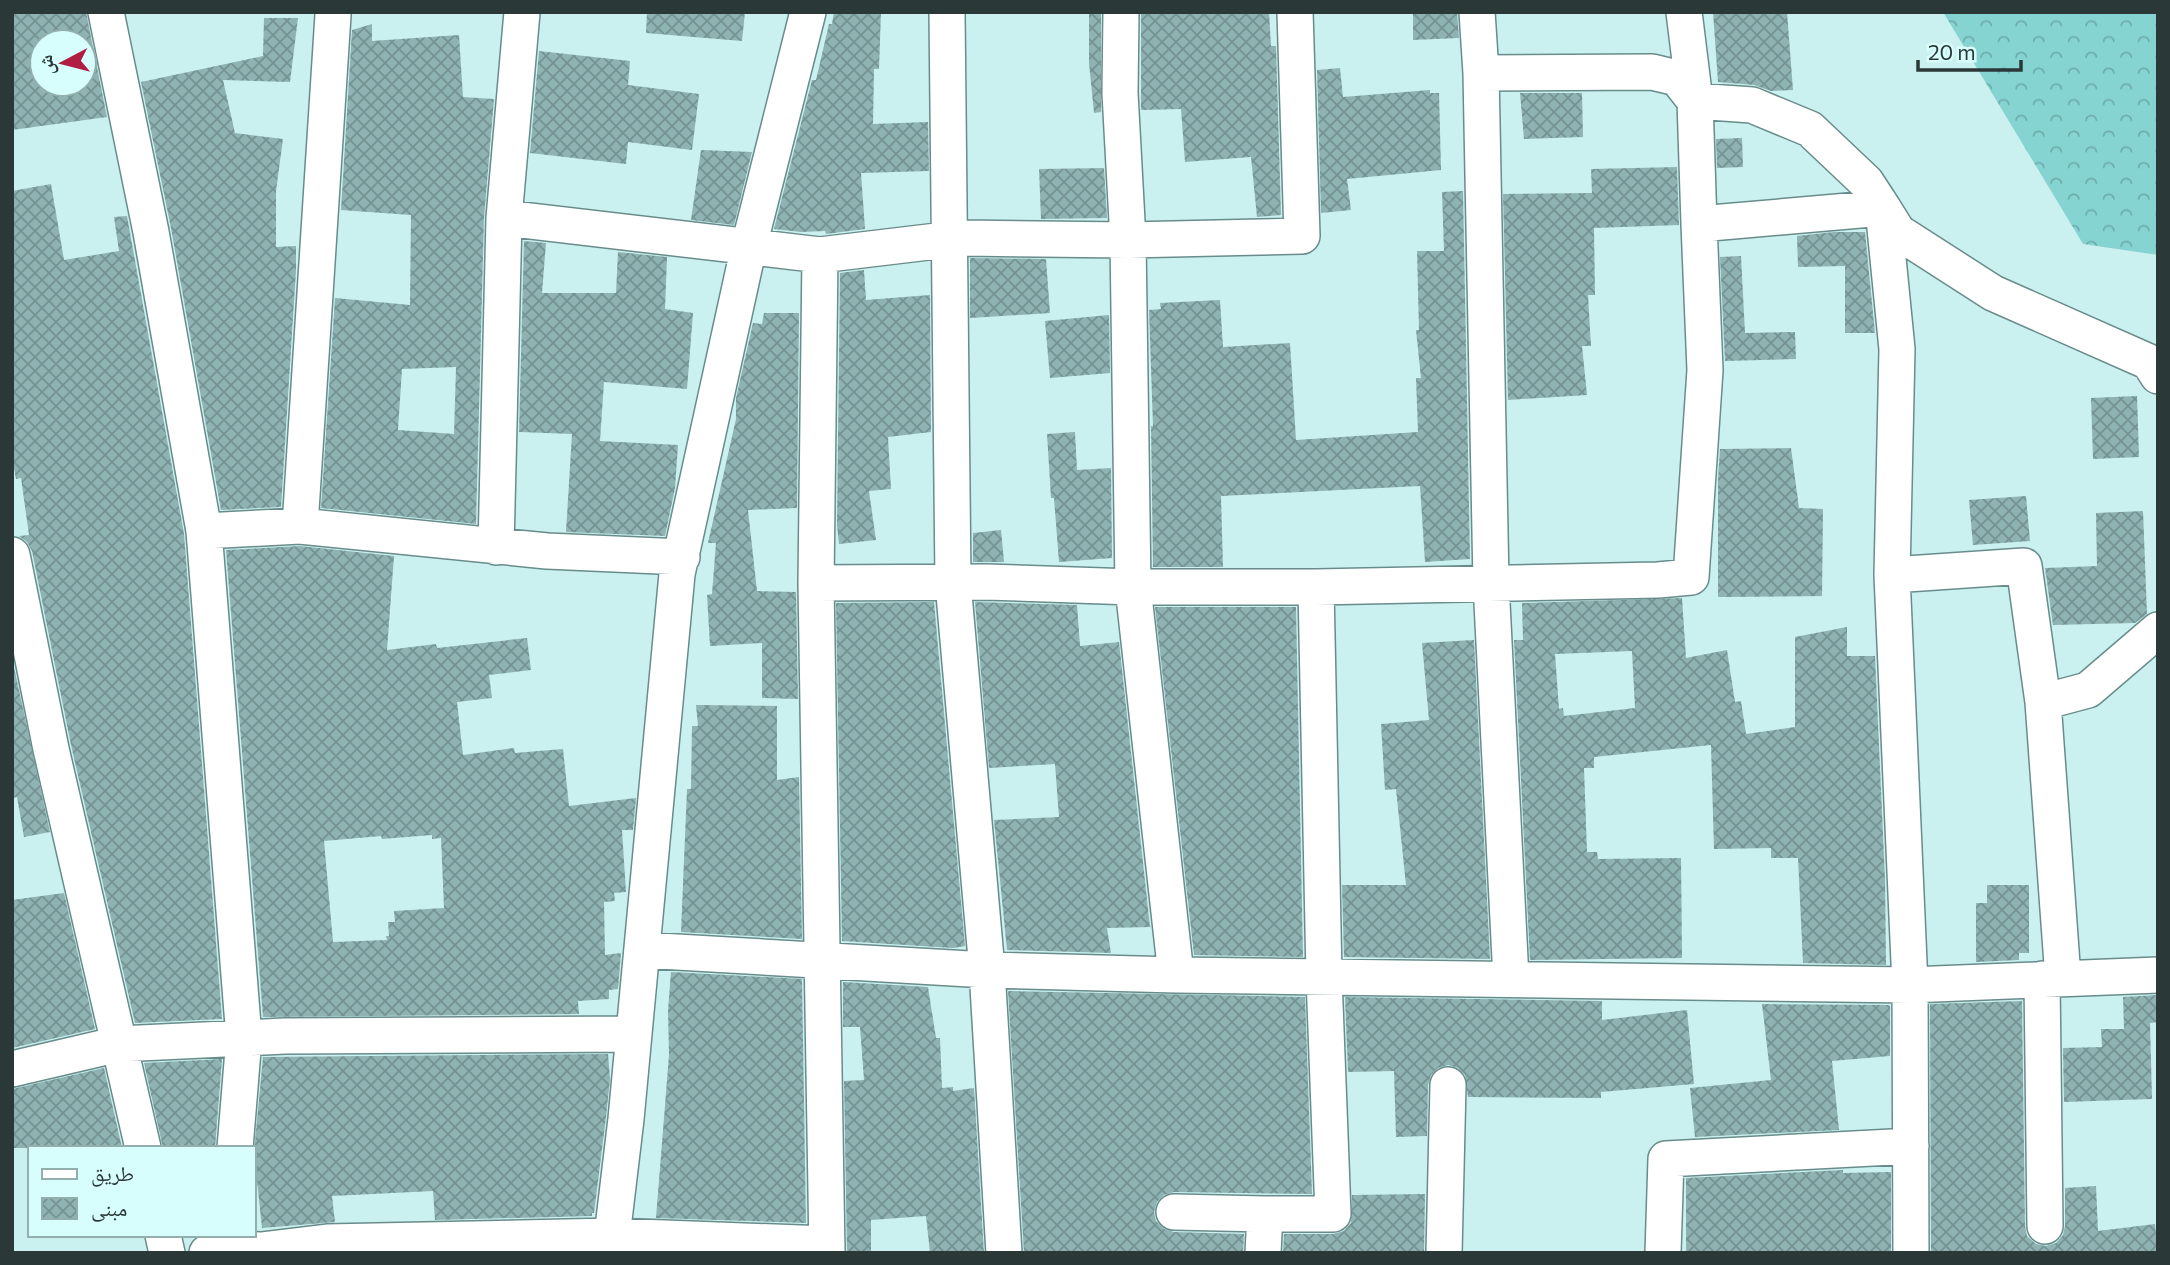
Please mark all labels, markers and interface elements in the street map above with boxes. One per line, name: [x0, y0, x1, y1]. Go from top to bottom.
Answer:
north arrow: [28, 28, 98, 98]
scale bar: [1918, 28, 2021, 72]
text: 20 m: [1928, 39, 1976, 64]
text: ش: [33, 54, 59, 77]
legend: [28, 1146, 256, 1237]
text: طريق: [91, 1160, 134, 1187]
text: مبنى: [91, 1195, 127, 1222]

